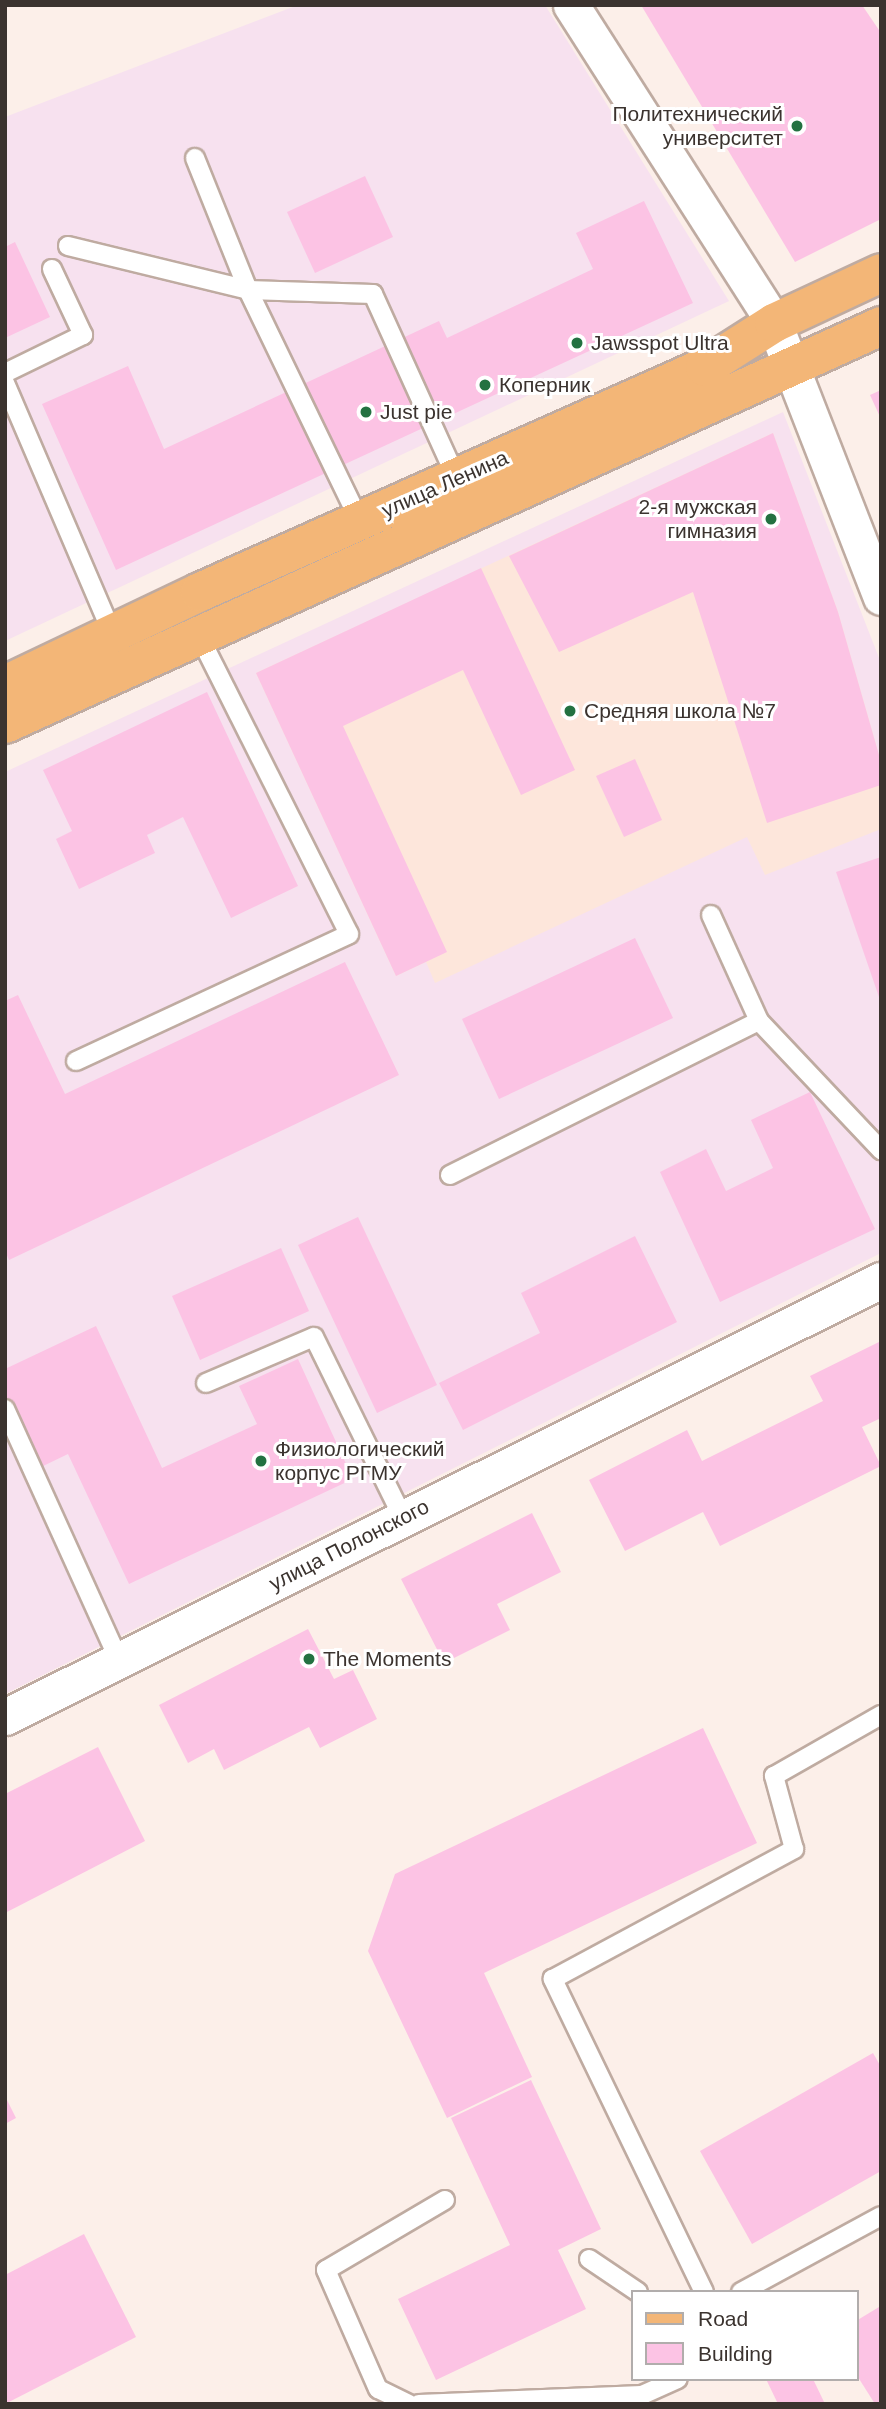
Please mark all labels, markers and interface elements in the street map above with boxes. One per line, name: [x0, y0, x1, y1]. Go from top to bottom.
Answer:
place label: Политехнический университет: [613, 101, 783, 151]
marker: Политехнический университет: [789, 118, 805, 134]
place label: Jawsspot Ultra: [591, 330, 729, 356]
marker: Jawsspot Ultra: [569, 335, 585, 351]
place label: Коперник: [499, 372, 590, 398]
marker: Коперник: [477, 377, 493, 393]
place label: Just pie: [380, 399, 452, 425]
marker: Just pie: [358, 404, 374, 420]
street label: улица Ленина: [378, 445, 512, 523]
place label: 2-я мужская гимназия: [638, 494, 757, 544]
marker: 2-я мужская гимназия: [763, 511, 779, 527]
place label: Средняя школа №7: [584, 698, 776, 724]
marker: Средняя школа №7: [562, 703, 578, 719]
place label: Физиологический корпус РГМУ: [275, 1436, 445, 1486]
marker: Физиологический корпус РГМУ: [253, 1453, 269, 1469]
street label: улица Полонского: [265, 1494, 433, 1596]
place label: The Moments: [323, 1646, 451, 1672]
marker: The Moments: [301, 1651, 317, 1667]
legend: [630, 2290, 858, 2381]
text: Road: [698, 2307, 748, 2330]
text: Building: [698, 2342, 773, 2365]

